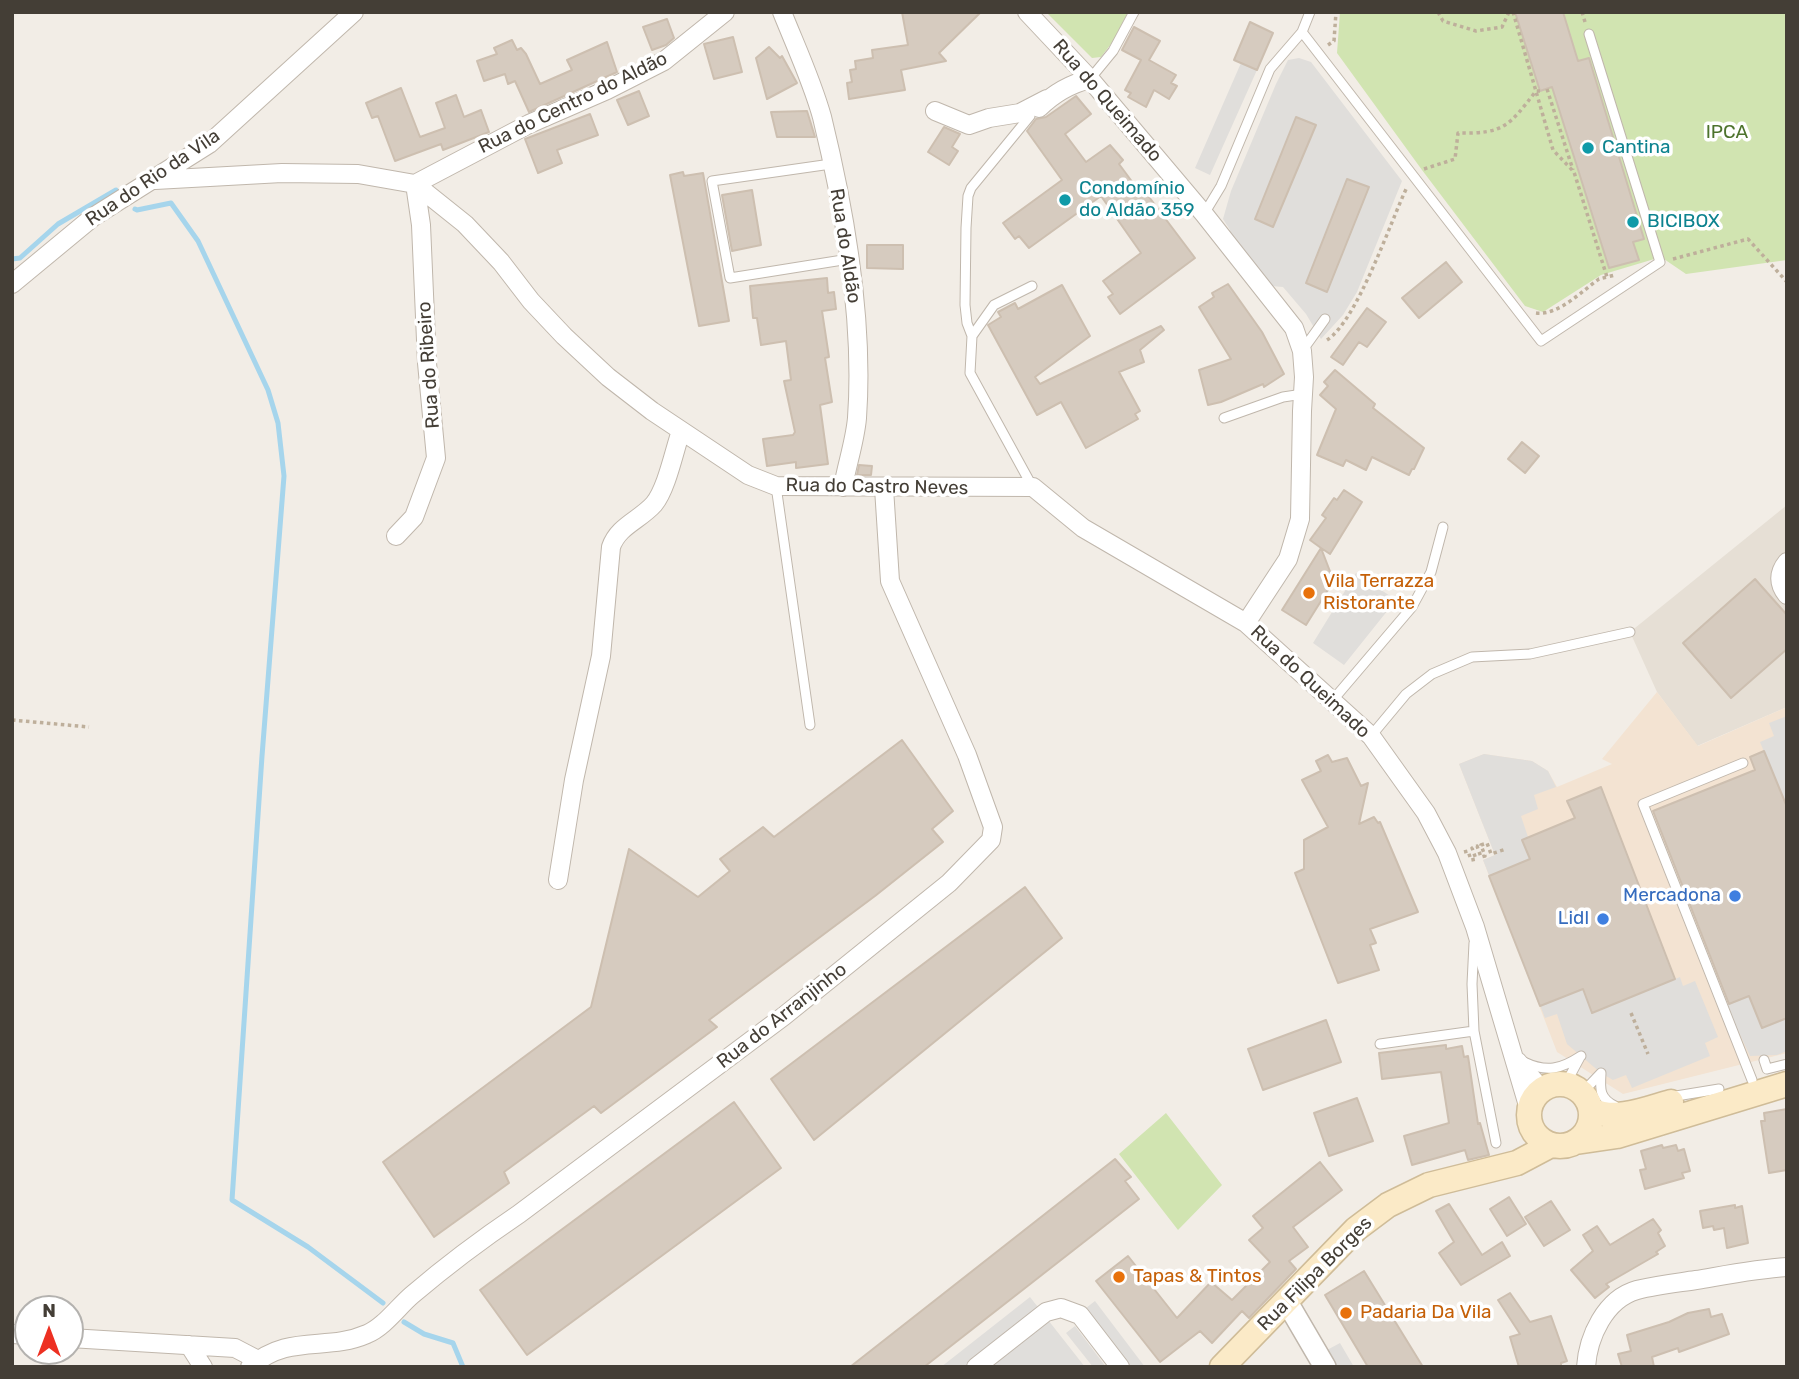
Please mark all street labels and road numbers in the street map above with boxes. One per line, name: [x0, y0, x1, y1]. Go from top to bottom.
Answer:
street label: Rua do Queimado: [1048, 35, 1166, 167]
street label: Rua do Centro do Aldão: [475, 47, 671, 159]
street label: Rua do Rio da Vila: [82, 125, 224, 231]
street label: Rua do Aldão: [825, 187, 865, 305]
street label: Rua do Ribeiro: [413, 301, 445, 429]
street label: Rua do Castro Neves: [785, 474, 969, 500]
street label: Rua do Queimado: [1246, 621, 1374, 743]
street label: Rua do Arranjinho: [713, 958, 851, 1074]
street label: Rua Filipa Borges: [1253, 1212, 1377, 1336]

